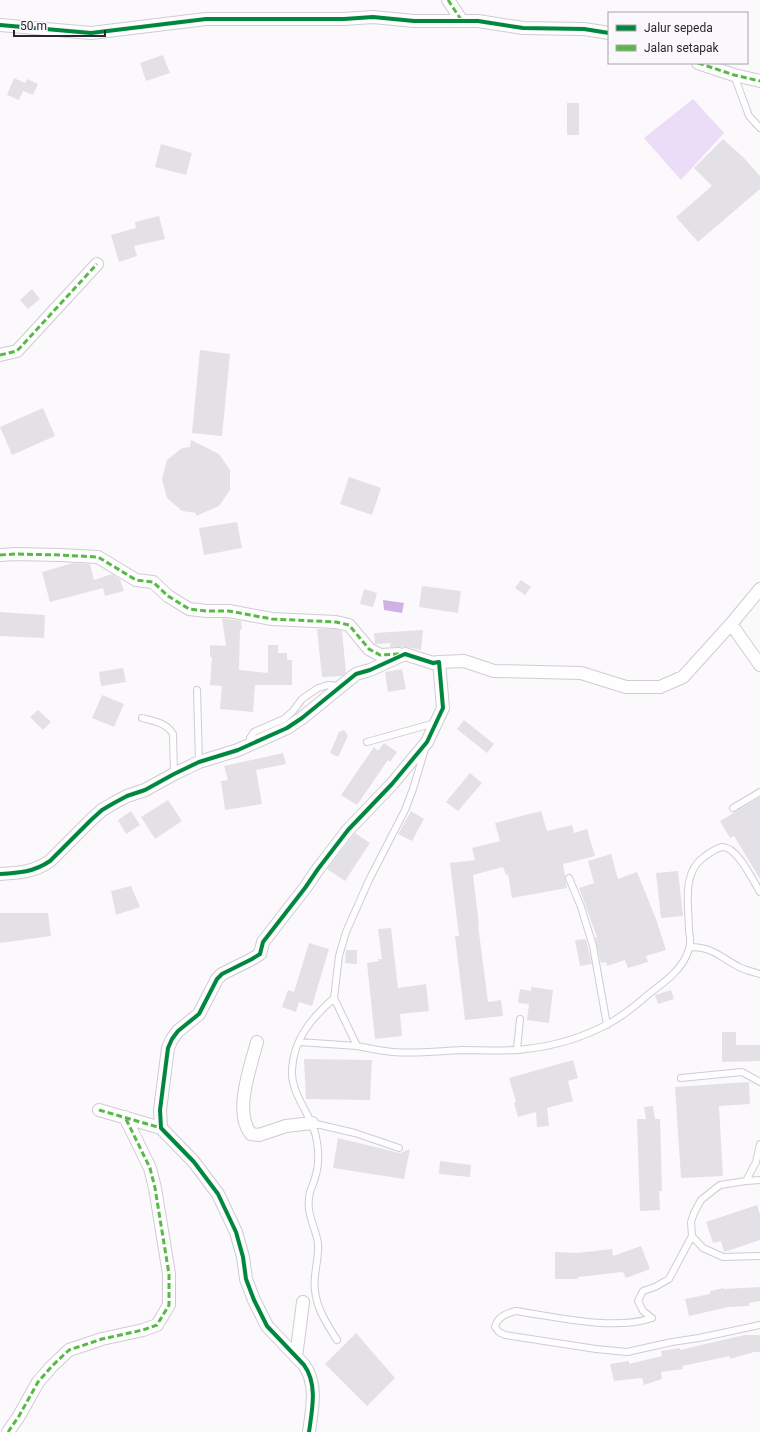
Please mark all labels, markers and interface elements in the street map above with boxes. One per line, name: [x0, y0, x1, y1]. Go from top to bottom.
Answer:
scale bar: [14, 12, 105, 38]
legend: [608, 12, 748, 64]
text: 50 m: [20, 19, 47, 33]
text: Jalur sepeda: [644, 21, 713, 35]
text: Jalan setapak: [644, 41, 719, 55]

